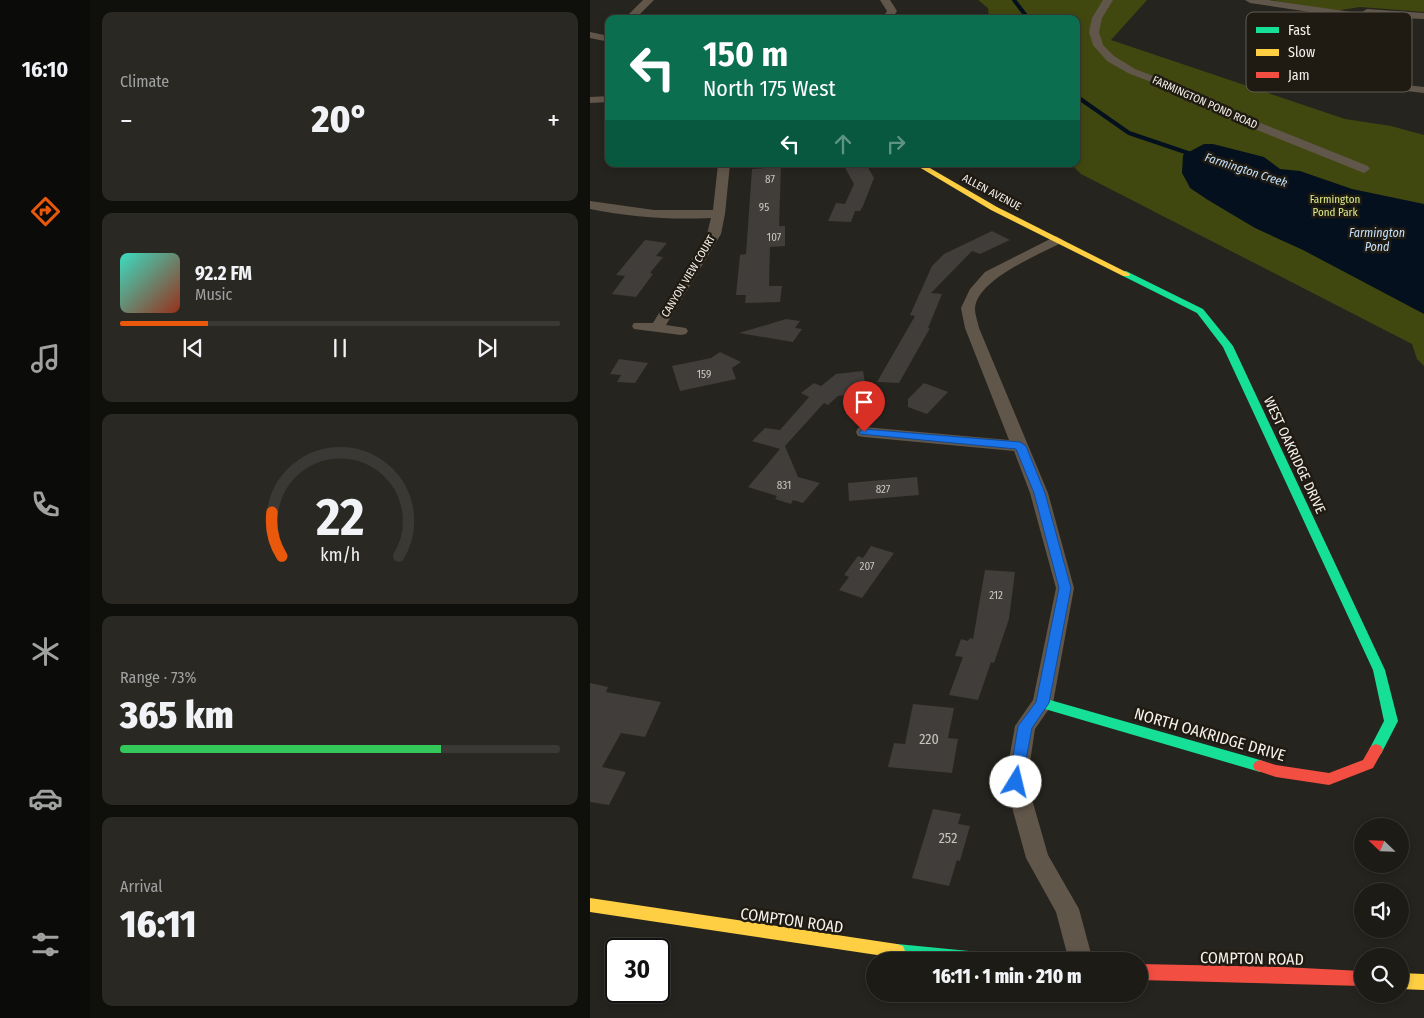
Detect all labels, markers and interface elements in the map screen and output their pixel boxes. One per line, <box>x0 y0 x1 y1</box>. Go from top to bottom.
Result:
legend <box>1246 12 1412 92</box>
text: Fast <box>1288 22 1311 39</box>
text: 150 m <box>703 33 788 75</box>
icon: left <box>620 35 685 100</box>
text: Slow <box>1288 44 1315 61</box>
text: 16:10 <box>22 56 68 83</box>
text: Jam <box>1288 67 1309 84</box>
text: Climate <box>120 72 169 91</box>
street label: FARMINGTON POND ROAD <box>1150 73 1259 131</box>
text: North 175 West <box>703 75 836 102</box>
text: 20° <box>312 96 368 142</box>
text: − <box>120 104 133 137</box>
text: + <box>547 104 560 137</box>
icon: left <box>776 130 804 158</box>
icon: ahead <box>829 130 857 158</box>
icon: right <box>882 130 910 158</box>
water label: Farmington Creek <box>1203 150 1289 190</box>
street label: ALLEN AVENUE <box>960 172 1023 213</box>
house number: 87 <box>765 173 775 186</box>
park label: Farmington Pond Park <box>1310 193 1360 219</box>
icon: directions <box>28 194 63 229</box>
house number: 95 <box>759 201 769 214</box>
water label: Farmington Pond <box>1349 226 1405 254</box>
house number: 107 <box>767 231 782 244</box>
street label: CANYON VIEW COURT <box>659 232 719 320</box>
text: 92.2 FM <box>195 262 252 285</box>
text: Music <box>195 285 232 304</box>
icon: previous <box>179 334 207 362</box>
icon: pause <box>326 334 354 362</box>
icon: next <box>473 334 501 362</box>
icon: music <box>28 341 63 376</box>
house number: 159 <box>697 368 711 381</box>
pin <box>843 381 885 432</box>
icon: arrive <box>850 388 878 416</box>
street label: WEST OAKRIDGE DRIVE <box>1260 394 1329 517</box>
house number: 831 <box>777 479 791 492</box>
house number: 827 <box>876 483 891 496</box>
text: 22 <box>315 486 364 549</box>
icon: phone <box>28 487 63 522</box>
text: km/h <box>320 544 360 566</box>
house number: 207 <box>860 560 875 573</box>
house number: 212 <box>989 589 1003 602</box>
icon: climate <box>28 634 63 669</box>
text: Range · 73% <box>120 668 196 687</box>
text: 365 km <box>120 692 234 738</box>
street label: NORTH OAKRIDGE DRIVE <box>1132 704 1288 765</box>
house number: 220 <box>919 731 939 748</box>
position arrow <box>989 755 1041 807</box>
icon: car <box>28 781 63 816</box>
north arrow <box>1354 818 1409 872</box>
map controls <box>1354 818 1409 1003</box>
house number: 252 <box>939 830 957 847</box>
text: Arrival <box>120 877 162 896</box>
button: sound <box>1354 883 1409 938</box>
text: 16:11 <box>120 901 196 947</box>
street label: COMPTON ROAD <box>739 904 845 937</box>
icon: filters <box>28 927 63 962</box>
speed limit sign: 30 <box>605 938 670 1003</box>
street label: COMPTON ROAD <box>1200 948 1304 969</box>
button: search <box>1354 948 1409 1003</box>
text: 16:11 · 1 min · 210 m <box>932 965 1082 988</box>

